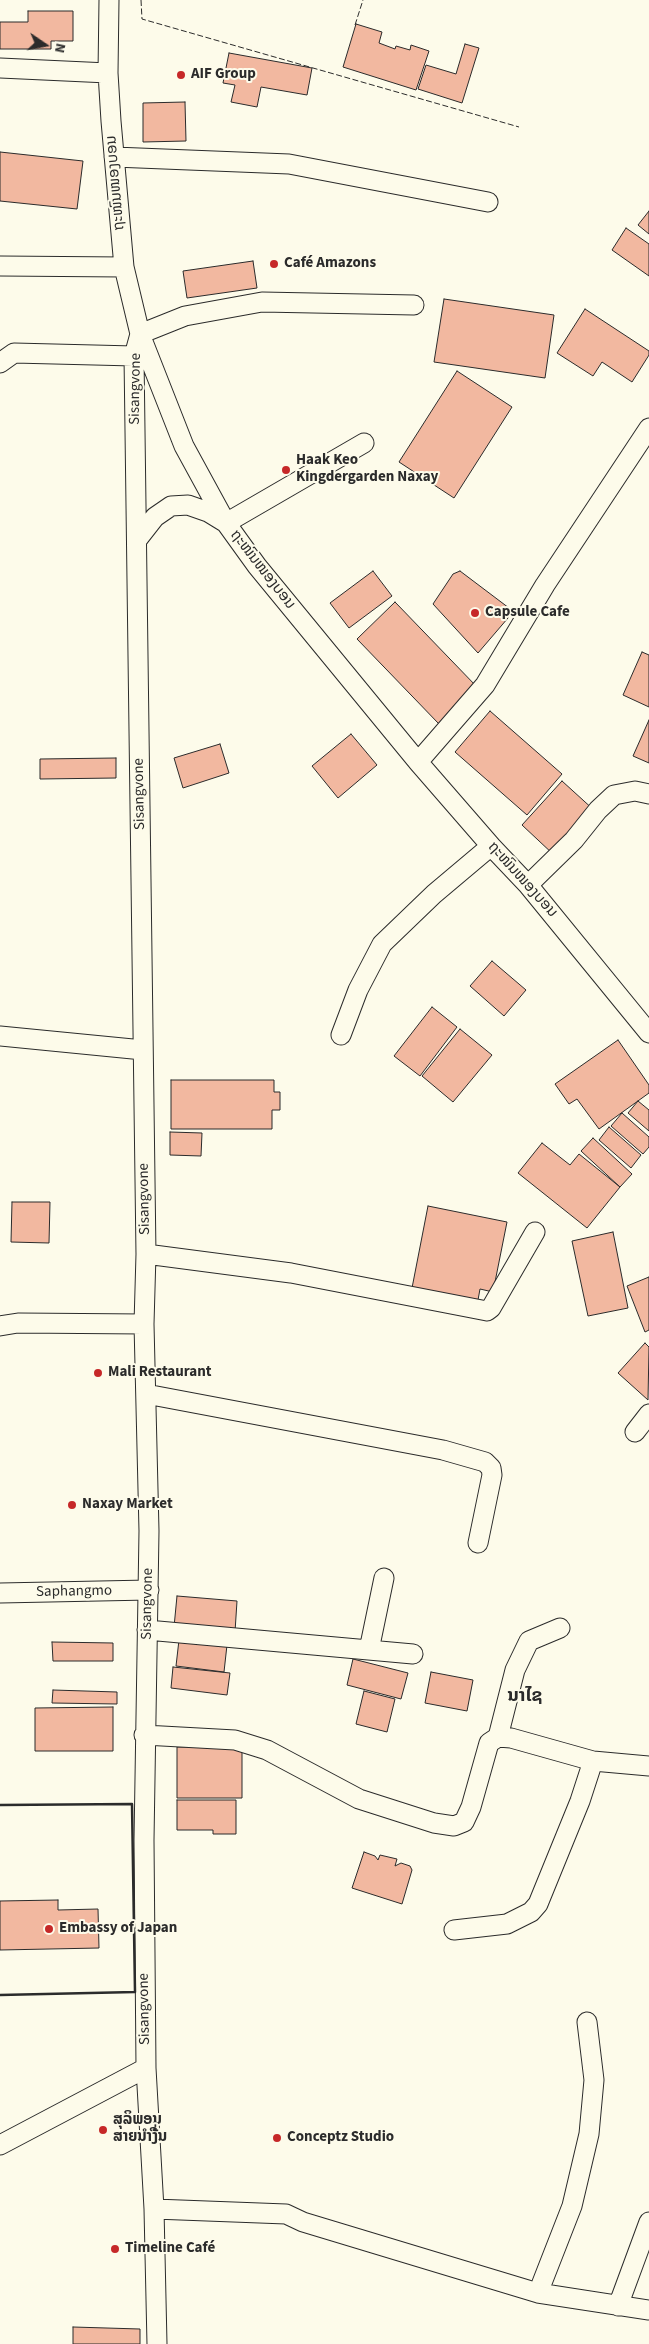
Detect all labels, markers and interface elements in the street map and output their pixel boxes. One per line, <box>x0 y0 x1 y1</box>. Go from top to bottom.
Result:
north arrow <box>20 20 70 70</box>
text: N <box>49 41 70 55</box>
place label: AIF Group <box>191 66 256 84</box>
marker: AIF Group <box>175 69 187 81</box>
street label: ຖະໜົນໜອງບອນ <box>103 135 129 231</box>
place label: Café Amazons <box>284 255 376 273</box>
marker: Café Amazons <box>268 258 280 270</box>
street label: Sisangvone <box>126 353 146 425</box>
place label: Haak Keo Kingdergarden Naxay <box>296 452 438 487</box>
marker: Haak Keo Kingdergarden Naxay <box>280 464 292 476</box>
street label: ຖະໜົນໜອງບອນ <box>225 527 299 613</box>
place label: Capsule Cafe <box>485 604 570 622</box>
marker: Capsule Cafe <box>469 607 481 619</box>
street label: Sisangvone <box>130 758 150 830</box>
street label: ຖະໜົນໜອງບອນ <box>483 838 561 922</box>
street label: Sisangvone <box>135 1163 155 1235</box>
place label: Mali Restaurant <box>108 1364 212 1382</box>
marker: Mali Restaurant <box>92 1367 104 1379</box>
place label: Naxay Market <box>82 1496 173 1514</box>
marker: Naxay Market <box>66 1499 78 1511</box>
street label: Sisangvone <box>138 1568 158 1640</box>
street label: Saphangmo <box>36 1582 112 1602</box>
district label: ນາໄຊ <box>508 1686 542 1708</box>
place label: Embassy of Japan <box>59 1920 177 1938</box>
marker: Embassy of Japan <box>43 1923 55 1935</box>
street label: Sisangvone <box>135 1973 155 2045</box>
place label: ສຸລິພອນ ສາຍນຳ້ງື່ນ <box>113 2112 167 2147</box>
marker: ສຸລິພອນ ສາຍນຳ້ງື່ນ <box>97 2124 109 2136</box>
place label: Conceptz Studio <box>287 2129 394 2147</box>
marker: Conceptz Studio <box>271 2132 283 2144</box>
place label: Timeline Café <box>125 2240 215 2258</box>
marker: Timeline Café <box>109 2243 121 2255</box>

